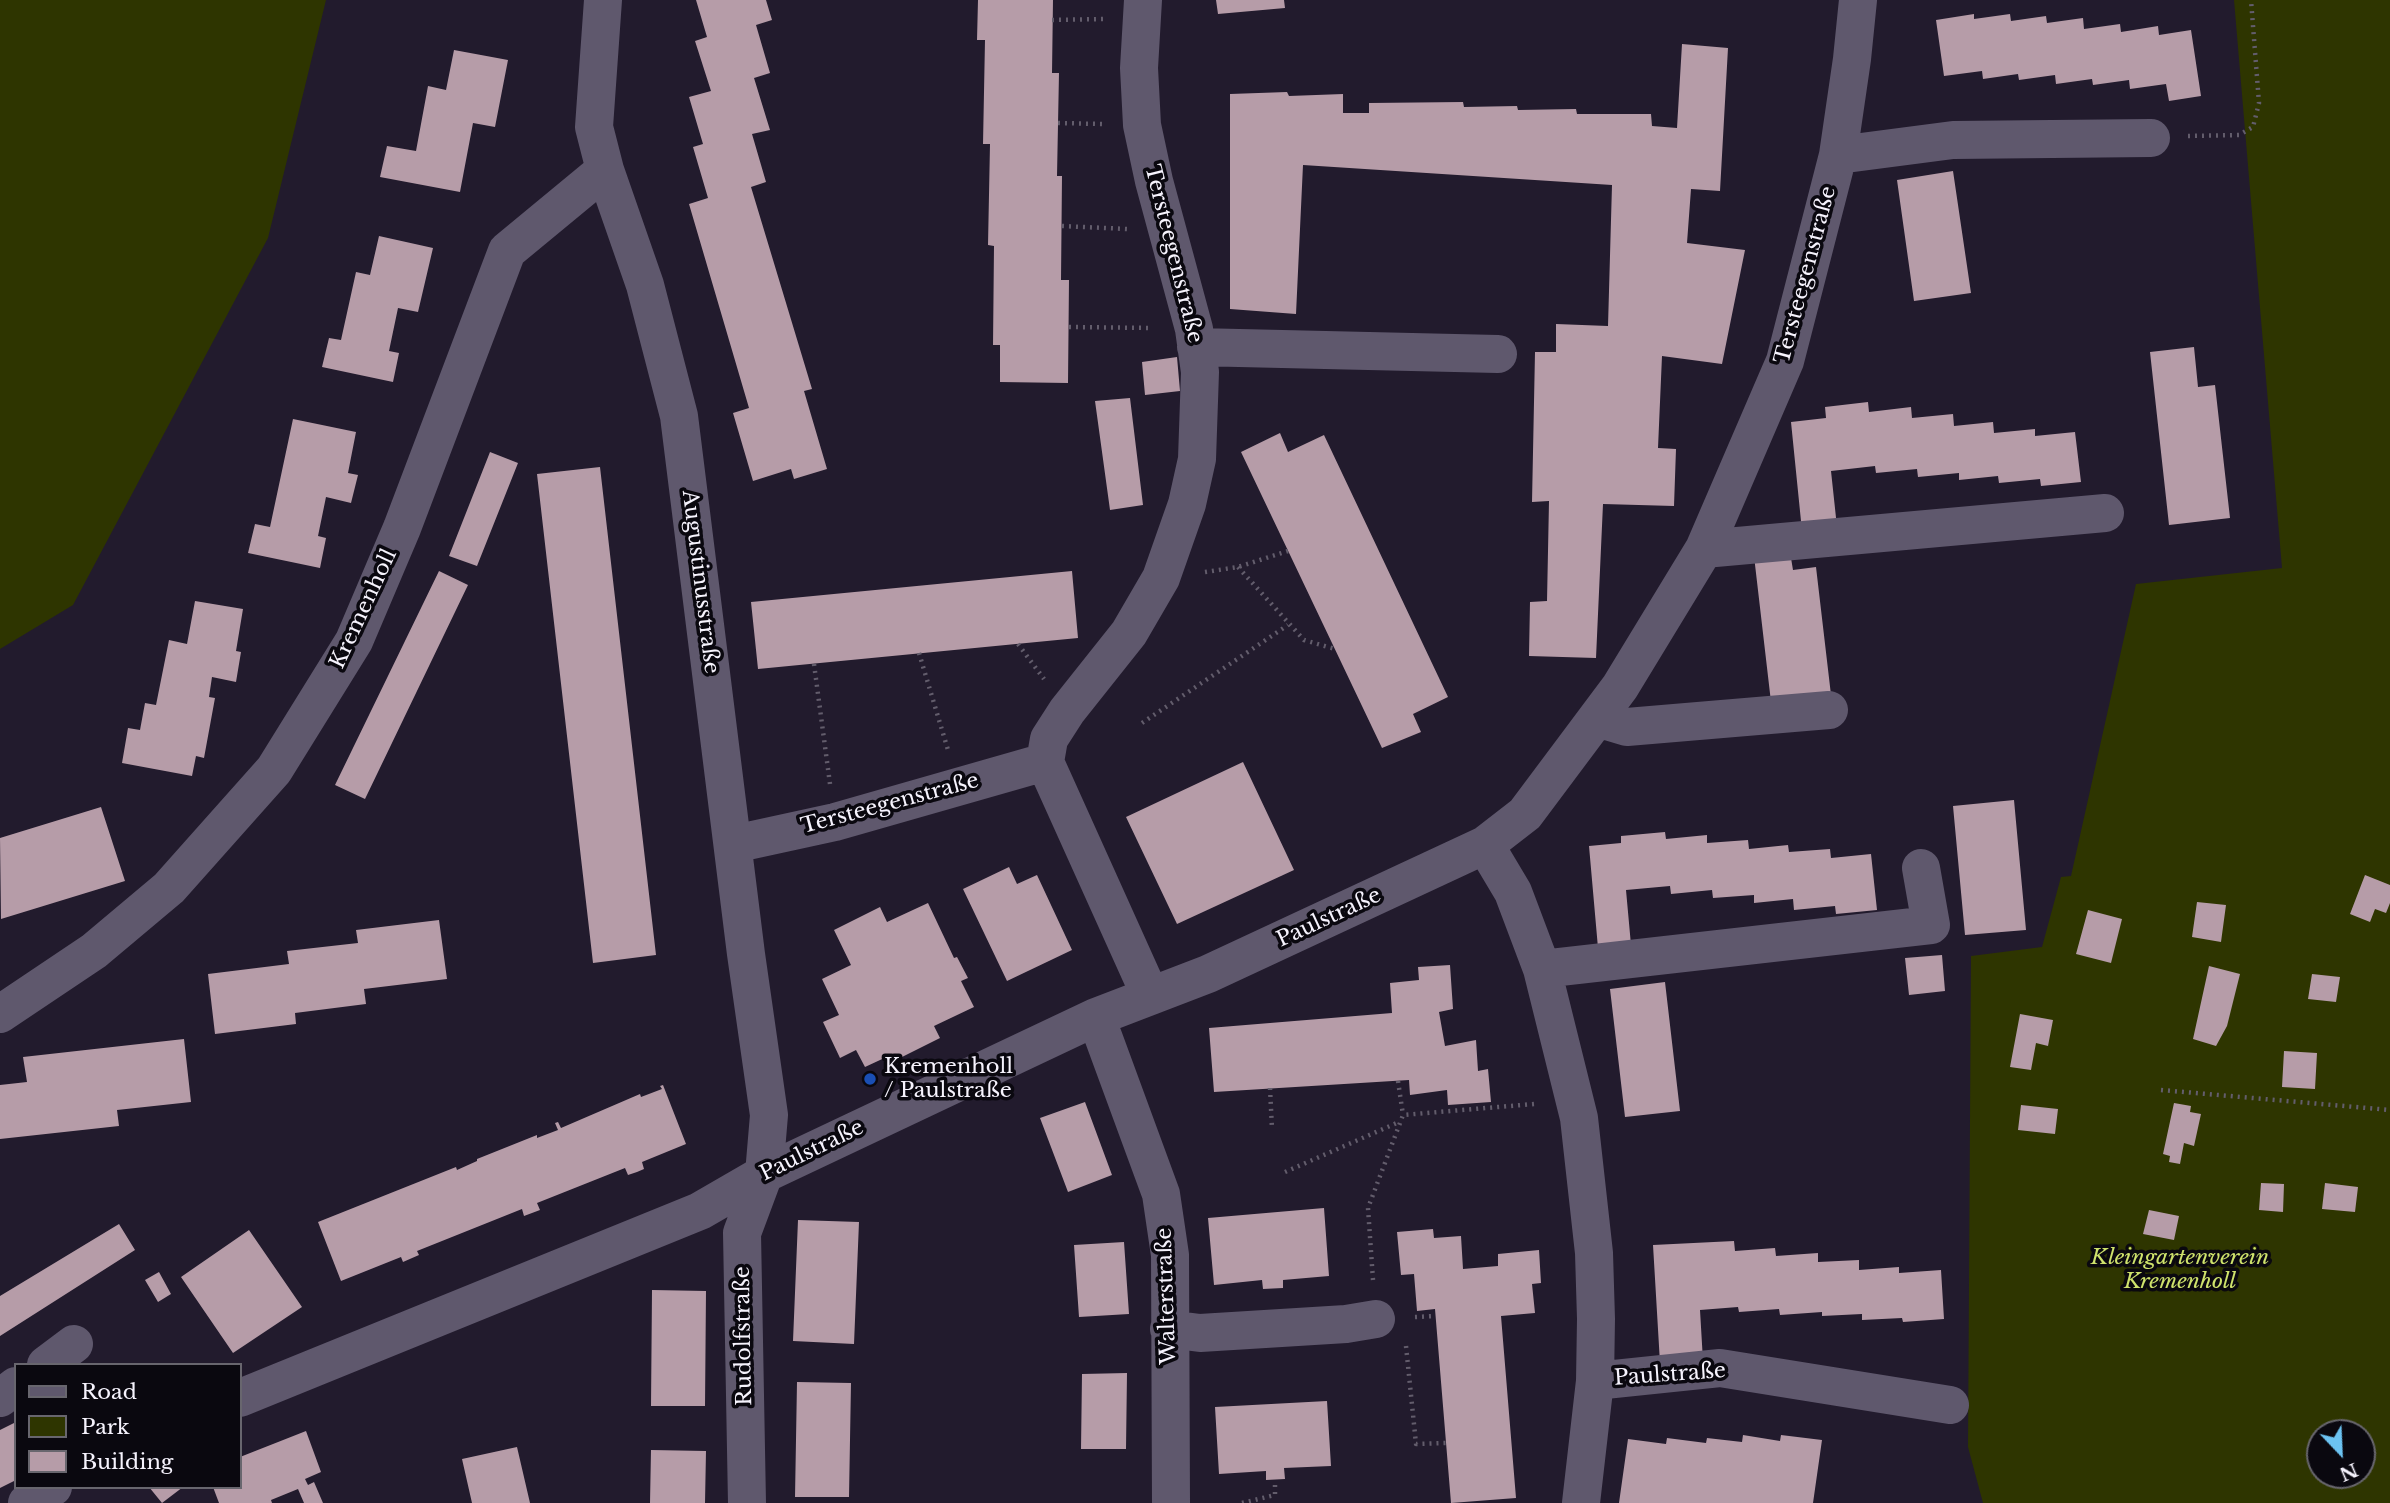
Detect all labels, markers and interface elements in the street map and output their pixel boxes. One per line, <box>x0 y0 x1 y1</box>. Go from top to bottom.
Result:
street label: Tersteegenstraße <box>1139 162 1207 346</box>
street label: Tersteegenstraße <box>1770 184 1842 366</box>
street label: Augustinusstraße <box>676 489 724 675</box>
street label: Kremenholl <box>325 545 403 673</box>
street label: Tersteegenstraße <box>799 768 981 840</box>
street label: Paulstraße <box>1273 883 1385 953</box>
place label: Kremenholl / Paulstraße <box>884 1054 1013 1104</box>
marker: Kremenholl / Paulstraße <box>862 1071 878 1087</box>
street label: Paulstraße <box>756 1115 868 1187</box>
street label: Walterstraße <box>1152 1227 1182 1365</box>
park label: Kleingartenverein Kremenholl <box>2091 1245 2269 1295</box>
street label: Rudolfstraße <box>730 1266 758 1406</box>
street label: Paulstraße <box>1613 1359 1727 1391</box>
legend <box>14 1363 242 1489</box>
text: Road <box>81 1379 137 1405</box>
text: Park <box>81 1414 130 1440</box>
north arrow <box>2306 1419 2376 1489</box>
text: Building <box>81 1449 173 1475</box>
text: N <box>2336 1458 2361 1486</box>

